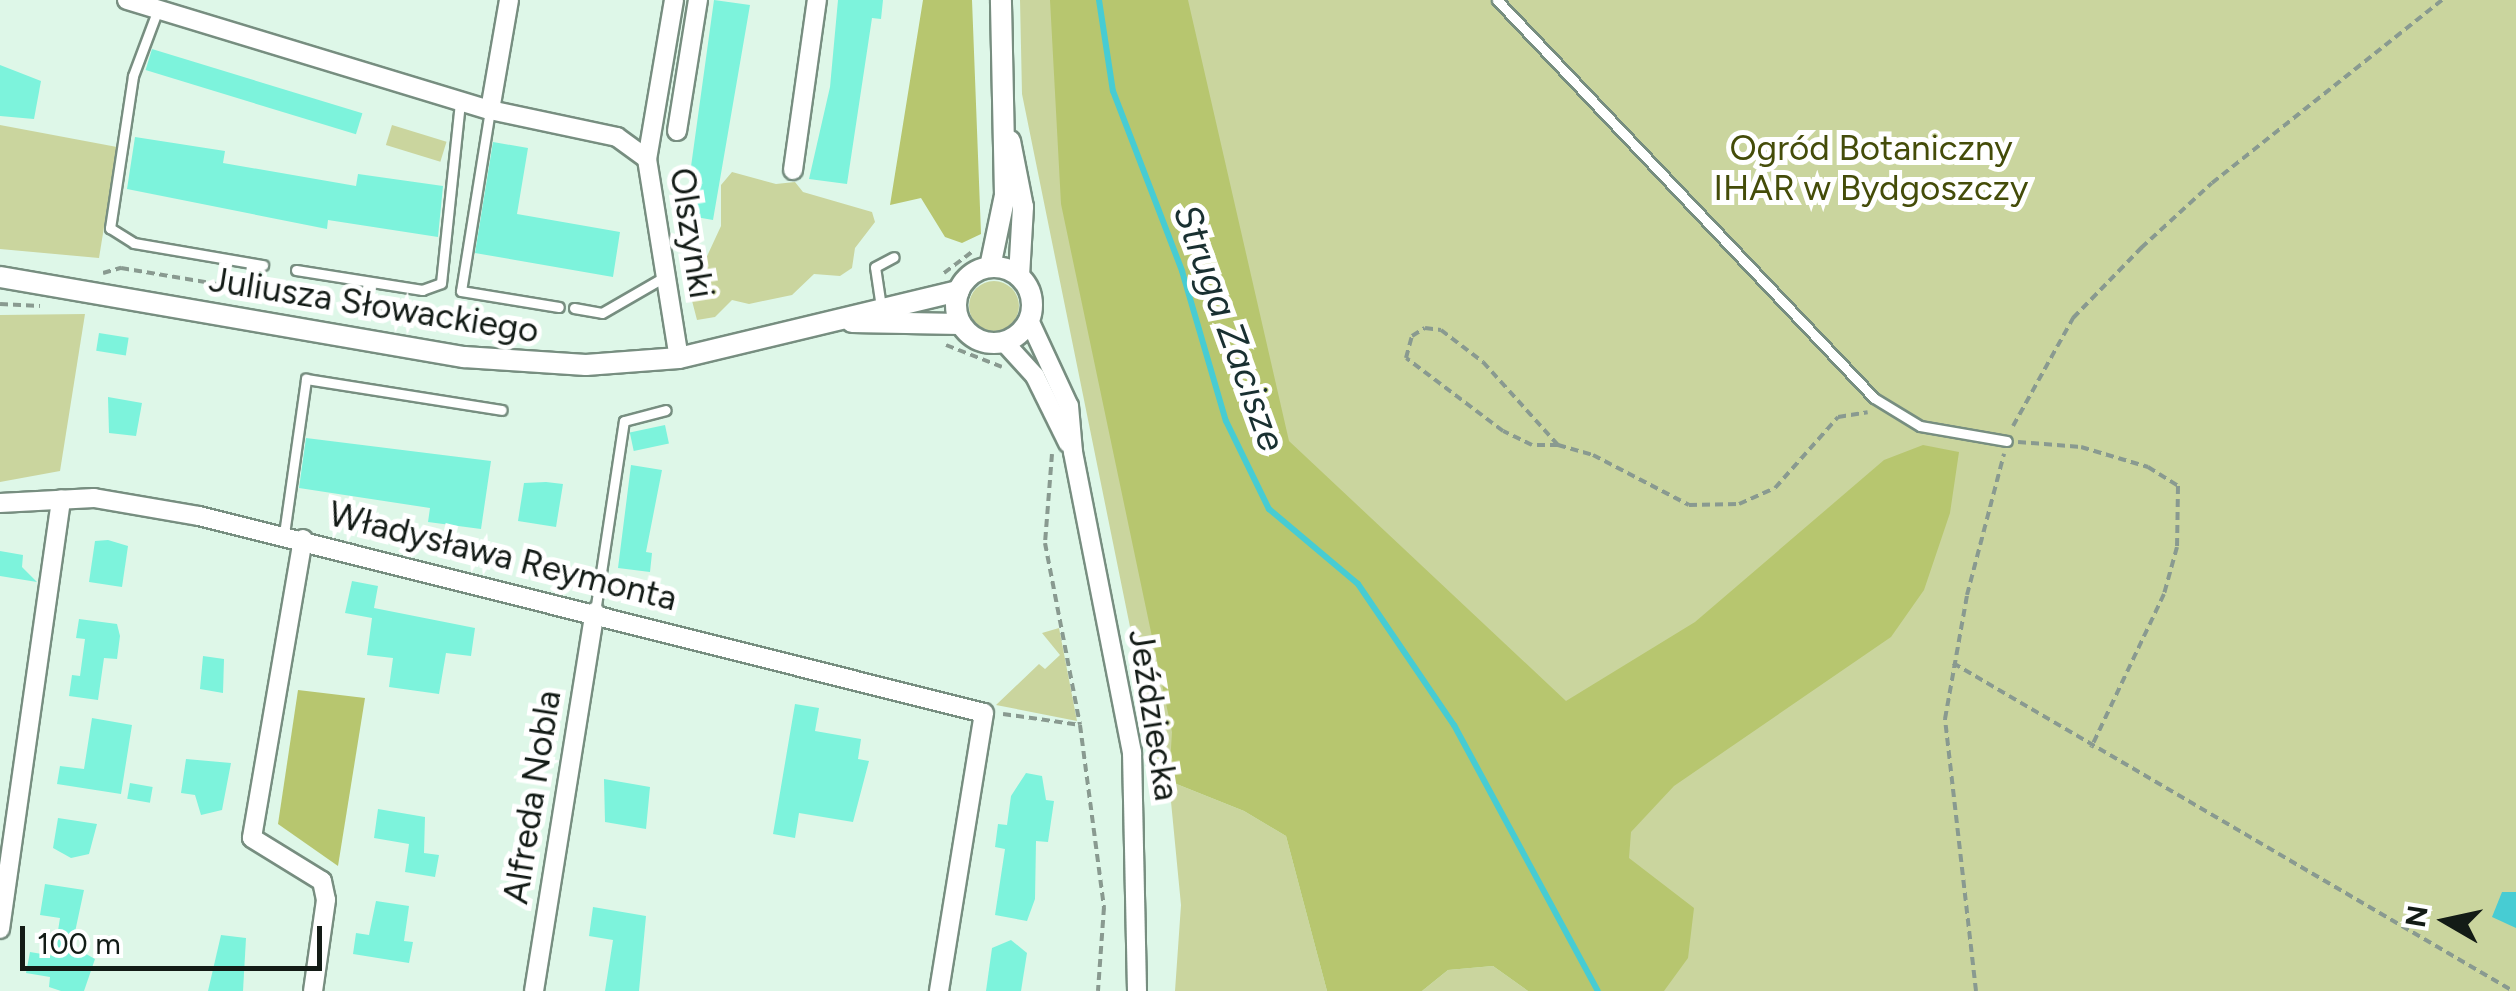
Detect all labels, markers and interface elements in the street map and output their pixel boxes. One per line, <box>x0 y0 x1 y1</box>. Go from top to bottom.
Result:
park label: Ogród Botaniczny IHAR w Bydgoszczy <box>1714 127 2028 209</box>
street label: Olszynki <box>661 165 723 301</box>
water label: Struga Zacisze <box>1163 198 1295 458</box>
street label: Juliusza Słowackiego <box>206 258 542 352</box>
street label: Władysława Reymonta <box>325 492 681 620</box>
street label: Jeździecka <box>1120 626 1188 804</box>
street label: Alfreda Nobla <box>494 687 570 907</box>
north arrow <box>2396 871 2496 971</box>
text: N <box>2398 903 2435 930</box>
scale bar <box>25 906 328 968</box>
text: 100 m <box>37 925 121 962</box>

